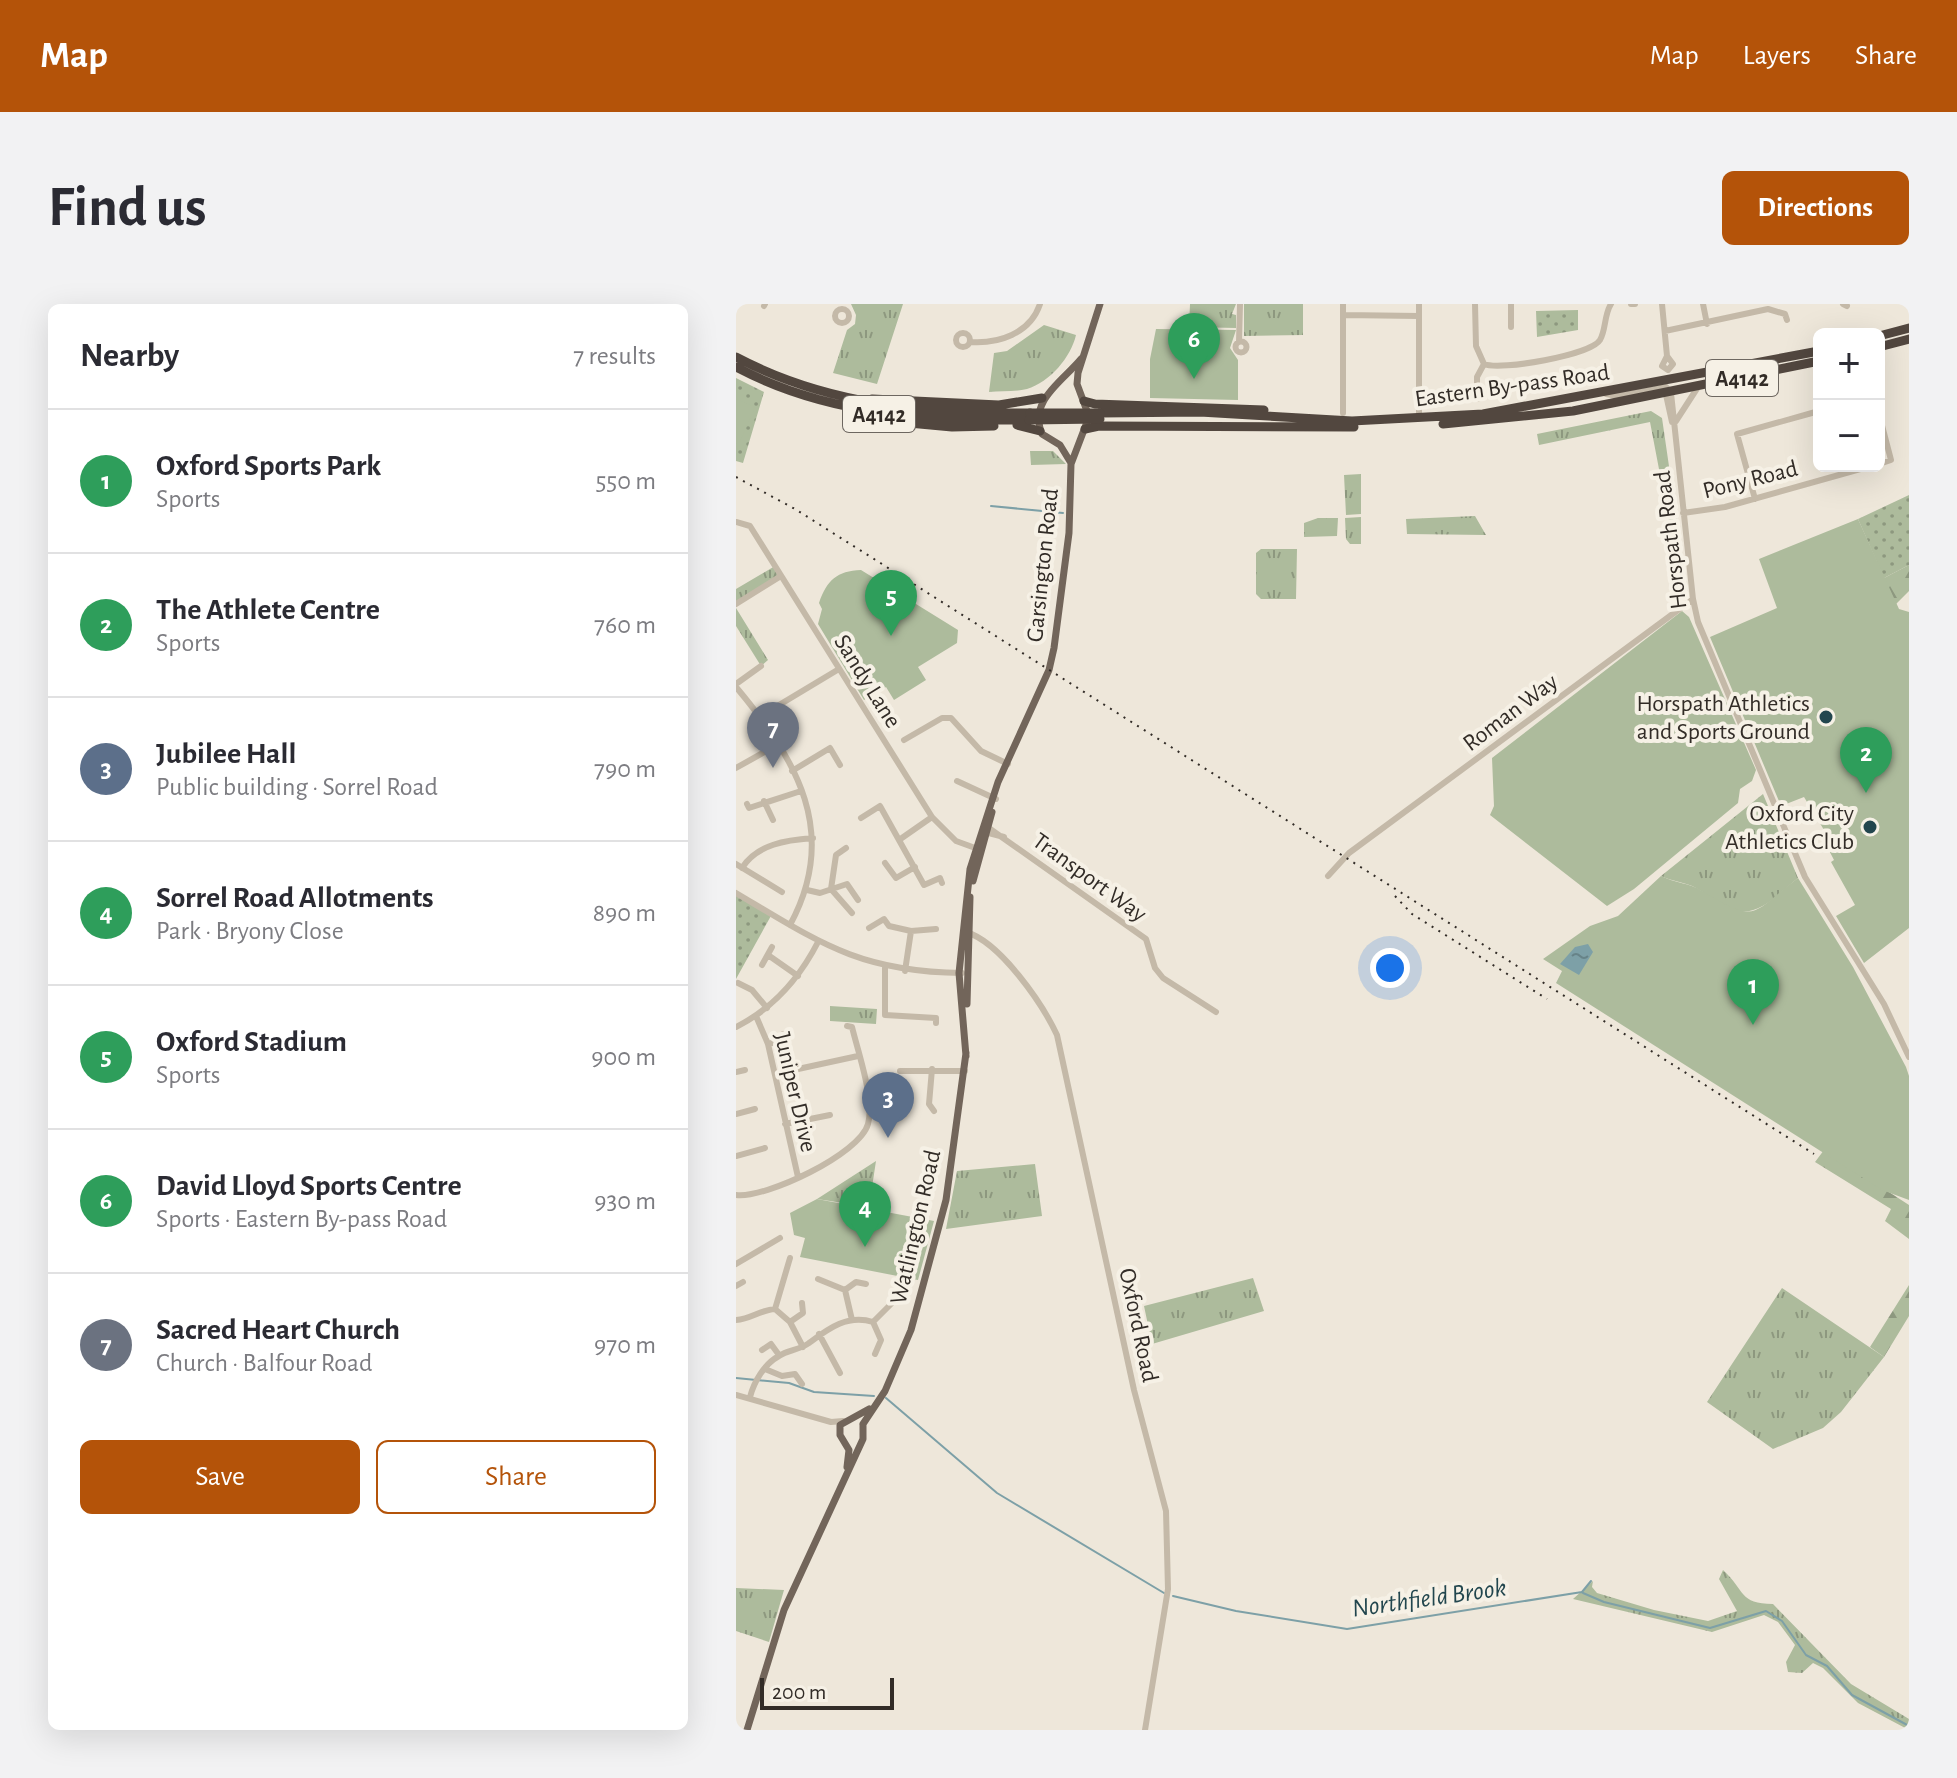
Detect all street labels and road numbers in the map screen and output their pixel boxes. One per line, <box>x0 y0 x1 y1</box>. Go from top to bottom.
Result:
street label: Eastern By-pass Road <box>1413 360 1611 412</box>
road number: A4142 <box>1706 360 1778 396</box>
road number: A4142 <box>843 396 915 432</box>
street label: Pony Road <box>1700 457 1800 503</box>
street label: Horspath Road <box>1651 469 1691 610</box>
street label: Garsington Road <box>1023 487 1063 643</box>
street label: Sandy Lane <box>829 631 905 732</box>
street label: Roman Way <box>1459 670 1562 756</box>
street label: Transport Way <box>1028 829 1151 927</box>
street label: Juniper Drive <box>770 1030 820 1155</box>
street label: Watlington Road <box>887 1148 945 1307</box>
street label: Oxford Road <box>1114 1266 1162 1384</box>

